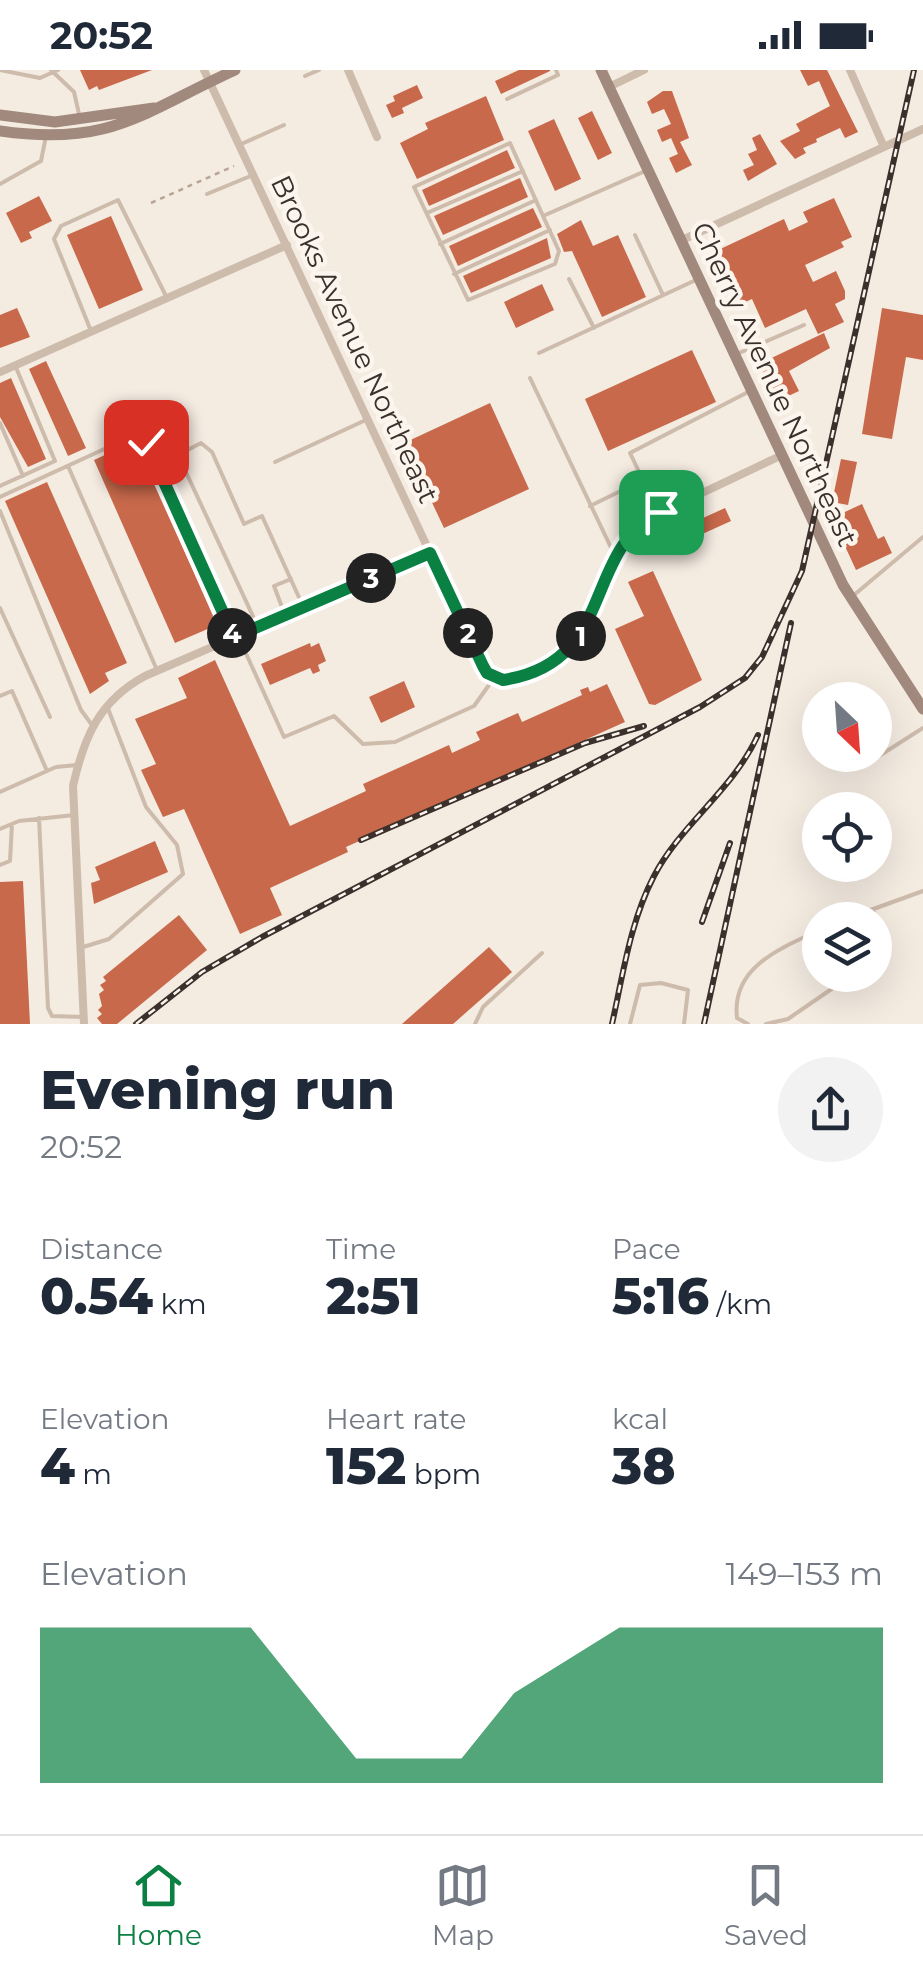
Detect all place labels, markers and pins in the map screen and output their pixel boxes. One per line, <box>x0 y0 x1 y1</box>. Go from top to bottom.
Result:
pin <box>104 400 189 485</box>
pin <box>619 470 704 555</box>
pin: 3 <box>346 553 396 603</box>
pin: 4 <box>207 608 257 658</box>
pin: 2 <box>443 608 493 658</box>
pin: 1 <box>556 611 606 661</box>

